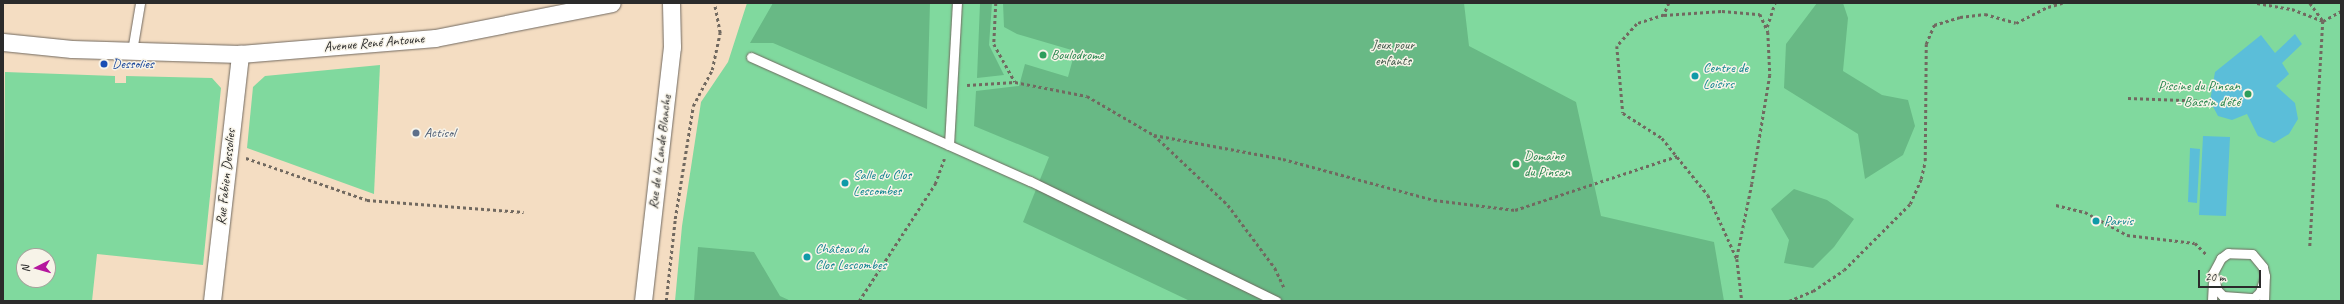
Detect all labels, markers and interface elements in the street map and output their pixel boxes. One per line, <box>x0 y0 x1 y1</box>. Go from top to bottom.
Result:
street label: Avenue René Antoune <box>323 30 425 56</box>
park label: Jeux pour enfants <box>1372 37 1414 70</box>
place label: Boulodrome <box>1051 47 1104 63</box>
marker: Boulodrome <box>1038 50 1048 60</box>
place label: Dessolies <box>112 56 154 72</box>
marker: Dessolies <box>99 59 109 69</box>
place label: Centre de Loisirs <box>1703 60 1748 92</box>
marker: Centre de Loisirs <box>1690 71 1700 81</box>
place label: Piscine du Pinsan - Bassin d'été <box>2158 78 2240 110</box>
marker: Piscine du Pinsan - Bassin d'été <box>2243 89 2253 99</box>
street label: Rue de la Lande Blanche <box>645 93 675 211</box>
place label: Actisol <box>424 125 455 141</box>
street label: Rue Fabien Dessolies <box>213 128 239 226</box>
marker: Actisol <box>411 128 421 138</box>
place label: Domaine du Pinsan <box>1524 148 1570 180</box>
marker: Domaine du Pinsan <box>1511 159 1521 169</box>
place label: Salle du Clos Lescombes <box>853 167 911 200</box>
marker: Salle du Clos Lescombes <box>840 178 850 188</box>
place label: Parvis <box>2104 213 2133 229</box>
marker: Parvis <box>2091 216 2101 226</box>
place label: Château du Clos Lescombes <box>815 241 886 274</box>
north arrow <box>16 248 56 288</box>
marker: Château du Clos Lescombes <box>802 252 812 262</box>
scale bar <box>2200 262 2263 288</box>
text: N <box>18 265 32 273</box>
text: 20 m <box>2205 269 2225 285</box>

